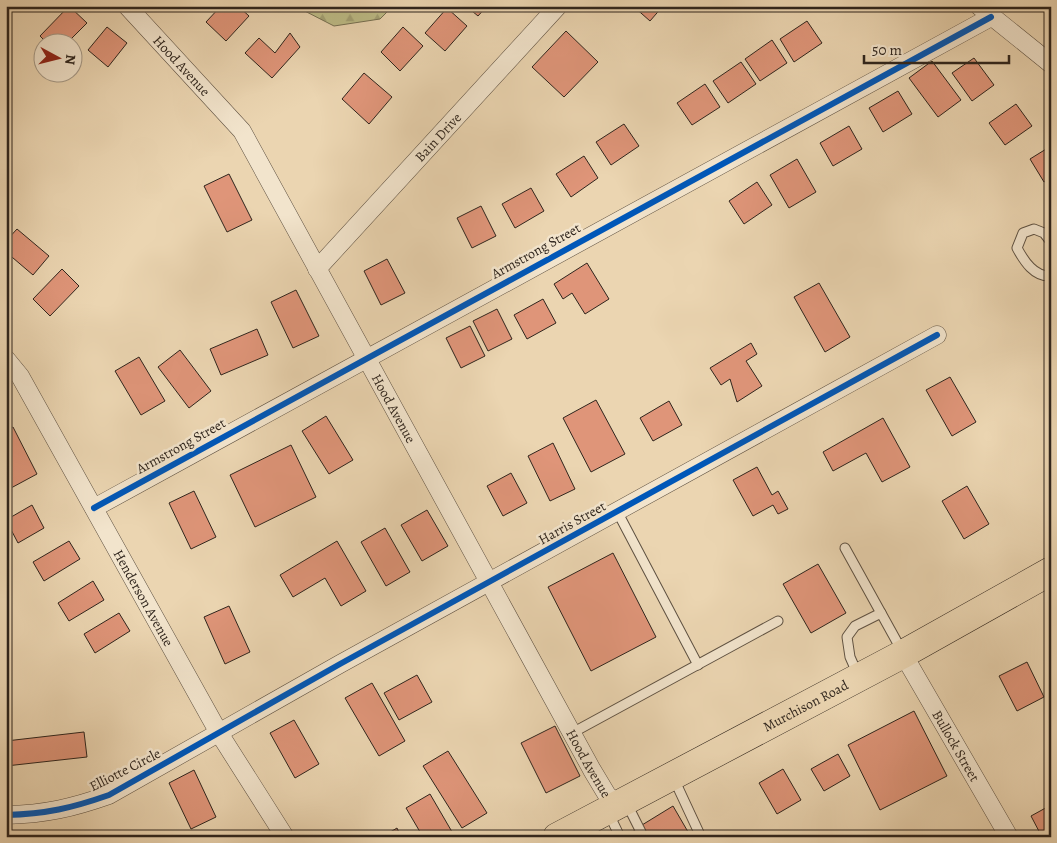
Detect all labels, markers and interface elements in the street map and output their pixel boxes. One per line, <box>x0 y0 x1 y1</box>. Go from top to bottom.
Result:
street label: Hood Avenue <box>149 31 215 100</box>
north arrow <box>32 32 82 82</box>
scale bar <box>864 32 1010 64</box>
text: 50 m <box>872 40 902 60</box>
text: N <box>60 53 80 66</box>
street label: Bain Drive <box>410 108 465 166</box>
street label: Armstrong Street <box>487 218 584 284</box>
street label: Hood Avenue <box>367 370 421 446</box>
street label: Armstrong Street <box>132 413 229 479</box>
street label: Harris Street <box>535 497 609 549</box>
street label: Henderson Avenue <box>109 546 178 650</box>
street label: Murchison Road <box>759 675 852 736</box>
street label: Bullock Street <box>928 706 985 785</box>
street label: Hood Avenue <box>562 725 616 801</box>
street label: Elliotte Circle <box>86 744 164 796</box>

